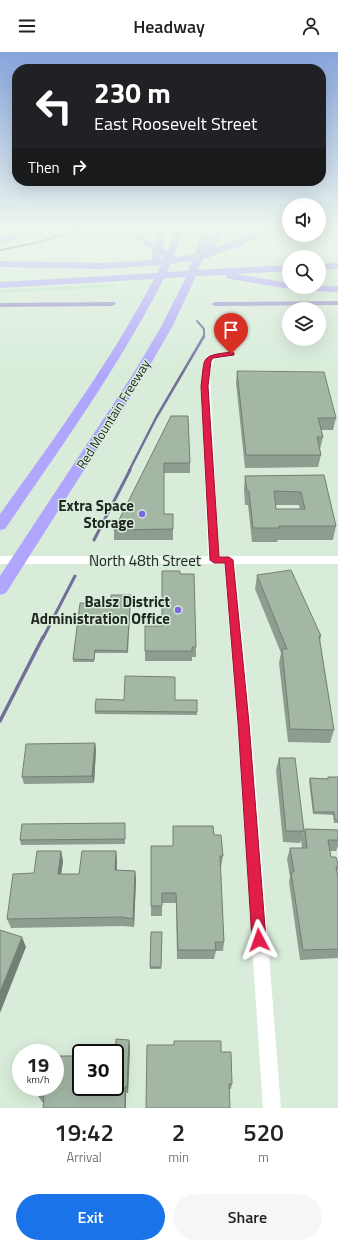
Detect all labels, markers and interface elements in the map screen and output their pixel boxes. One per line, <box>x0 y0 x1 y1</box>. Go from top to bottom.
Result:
text: Headway <box>133 13 205 40</box>
icon: menu <box>16 15 38 37</box>
icon: person <box>300 15 322 37</box>
text: 230 m <box>94 71 171 114</box>
icon: left <box>28 80 80 132</box>
text: East Roosevelt Street <box>94 110 257 137</box>
text: Then <box>28 156 60 179</box>
icon: right <box>68 156 90 178</box>
map controls <box>282 198 326 346</box>
button: sound <box>282 198 326 242</box>
button: search <box>282 250 326 294</box>
button: layers <box>282 302 326 346</box>
pin <box>214 313 248 354</box>
icon: arrive <box>220 319 242 341</box>
street label: Red Mountain Freeway <box>71 355 155 473</box>
place label: Extra Space Storage <box>58 494 134 534</box>
marker: Extra Space Storage <box>137 509 147 519</box>
street label: North 48th Street <box>89 549 202 572</box>
place label: Balsz District Administration Office <box>31 590 171 630</box>
marker: Balsz District Administration Office <box>173 605 183 615</box>
position arrow <box>238 919 280 961</box>
speed limit sign: 30 <box>72 1044 124 1096</box>
text: 19 <box>27 1049 49 1080</box>
text: km/h <box>27 1072 49 1087</box>
text: 19:42 <box>54 1114 114 1150</box>
text: 2 <box>172 1114 185 1150</box>
text: 520 <box>243 1114 284 1150</box>
text: Arrival <box>66 1147 102 1167</box>
text: min <box>168 1147 189 1167</box>
text: m <box>258 1147 269 1167</box>
button: Exit <box>16 1194 165 1240</box>
button: Share <box>173 1194 322 1240</box>

